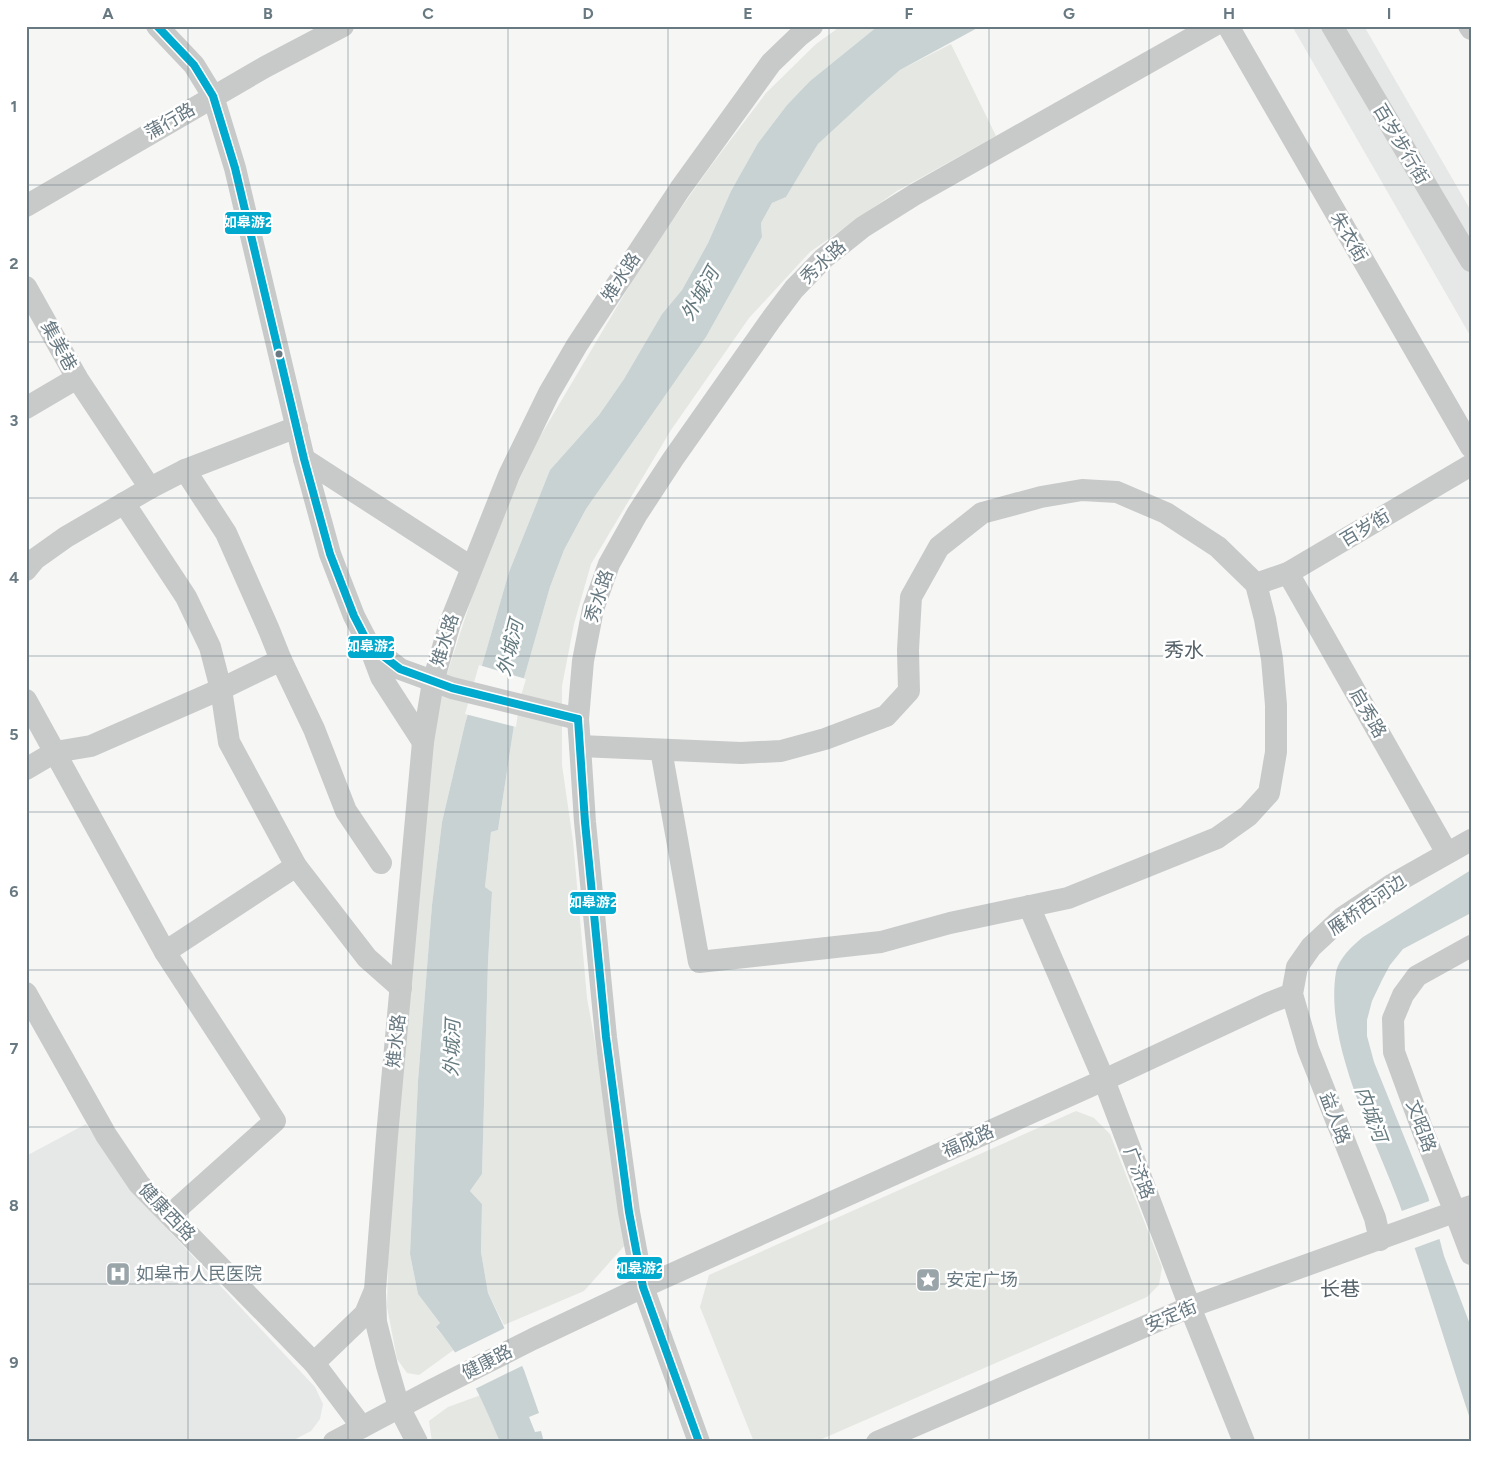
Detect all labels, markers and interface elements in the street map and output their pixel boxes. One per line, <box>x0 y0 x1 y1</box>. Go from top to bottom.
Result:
text: A <box>102 4 114 23</box>
text: B <box>263 4 273 23</box>
text: C <box>422 4 434 23</box>
text: D <box>582 4 594 23</box>
text: E <box>743 4 753 23</box>
text: F <box>905 4 914 23</box>
text: G <box>1063 4 1075 23</box>
text: H <box>1223 4 1235 23</box>
text: I <box>1387 4 1391 23</box>
text: 1 <box>11 97 17 116</box>
street label: 蒲行路 <box>141 98 199 144</box>
street label: 百岁步行街 <box>1368 100 1434 188</box>
street label: 朱衣街 <box>1326 208 1372 266</box>
line badge: 如皋游2 <box>224 211 272 235</box>
text: 如皋游2 <box>223 214 273 231</box>
street label: 秀水路 <box>796 236 850 288</box>
street label: 雉水路 <box>597 248 645 306</box>
text: 2 <box>9 254 19 273</box>
water label: 外城河 <box>676 260 726 325</box>
street label: 集美巷 <box>36 317 82 375</box>
unlabelled marker <box>274 349 284 359</box>
text: 3 <box>10 411 19 430</box>
street label: 百岁街 <box>1336 505 1394 551</box>
street label: 秀水路 <box>580 567 618 625</box>
text: 4 <box>9 568 19 587</box>
street label: 雉水路 <box>427 611 463 669</box>
water label: 外城河 <box>492 614 529 678</box>
line badge: 如皋游2 <box>347 635 395 659</box>
text: 如皋游2 <box>346 638 396 655</box>
district label: 秀水 <box>1164 638 1204 662</box>
street label: 启秀路 <box>1345 684 1391 742</box>
text: 5 <box>9 725 19 744</box>
street label: 雁桥西河边 <box>1324 870 1410 940</box>
text: 6 <box>9 882 19 901</box>
line badge: 如皋游2 <box>569 891 617 915</box>
text: 如皋游2 <box>568 894 618 911</box>
street label: 雉水路 <box>382 1013 410 1069</box>
water label: 外城河 <box>440 1015 465 1077</box>
text: 7 <box>10 1039 19 1058</box>
water label: 内城河 <box>1350 1083 1393 1148</box>
street label: 益人路 <box>1315 1089 1355 1147</box>
street label: 文昭路 <box>1401 1097 1441 1155</box>
street label: 福成路 <box>939 1120 997 1162</box>
street label: 广济路 <box>1119 1144 1159 1202</box>
street label: 健康西路 <box>134 1178 200 1246</box>
text: 8 <box>9 1196 19 1215</box>
line badge: 如皋游2 <box>616 1256 663 1280</box>
text: 如皋游2 <box>614 1260 664 1277</box>
hospital icon: 如皋市人民医院 <box>105 1261 131 1287</box>
place label: 如皋市人民医院 <box>136 1263 262 1285</box>
place icon: 安定广场 <box>915 1267 941 1293</box>
place label: 安定广场 <box>946 1269 1018 1291</box>
district label: 长巷 <box>1320 1277 1360 1301</box>
street label: 安定街 <box>1142 1295 1200 1337</box>
street label: 健康路 <box>458 1340 516 1384</box>
text: 9 <box>9 1353 19 1372</box>

